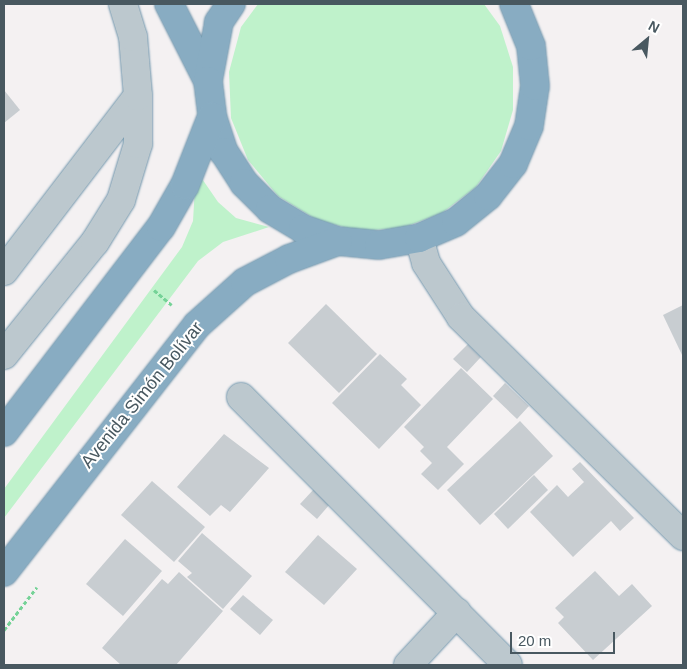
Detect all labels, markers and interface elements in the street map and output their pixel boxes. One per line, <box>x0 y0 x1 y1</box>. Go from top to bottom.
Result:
north arrow <box>622 15 672 65</box>
text: N <box>646 17 662 36</box>
street label: Avenida Simón Bolívar <box>76 318 208 472</box>
scale bar <box>512 622 617 654</box>
text: 20 m <box>518 632 551 649</box>

